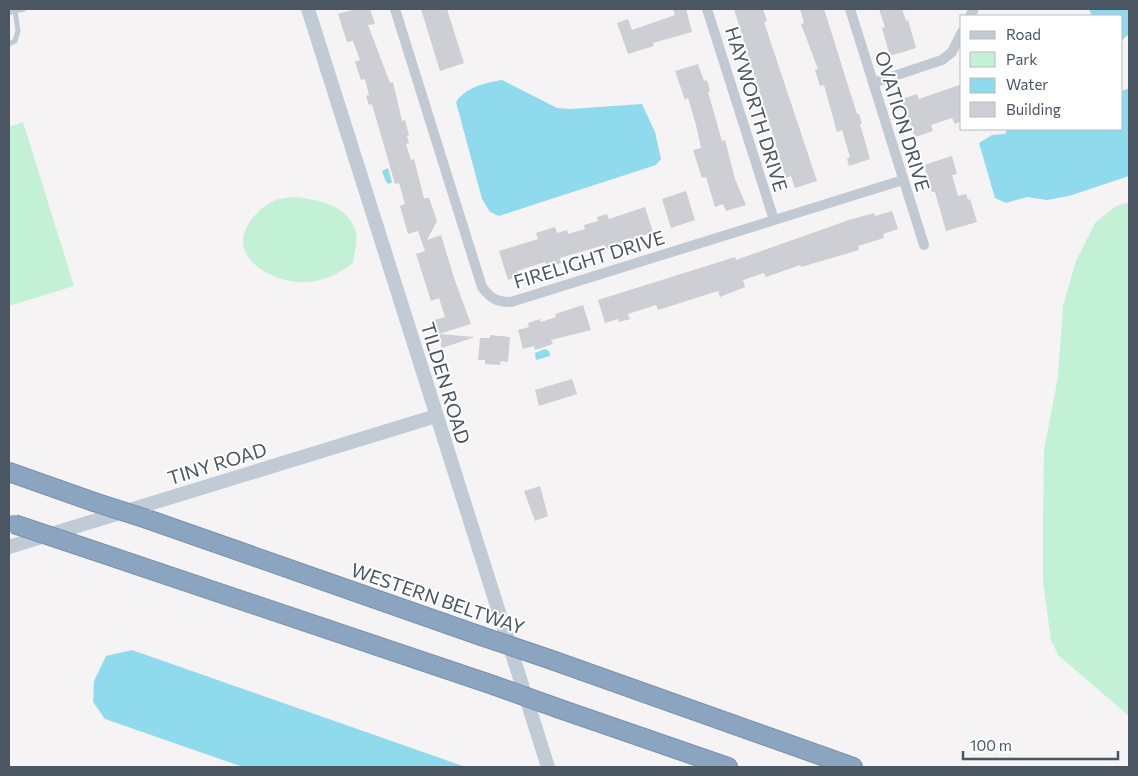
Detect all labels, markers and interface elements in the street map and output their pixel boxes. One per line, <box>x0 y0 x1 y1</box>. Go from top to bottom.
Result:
legend <box>960 15 1123 130</box>
street label: HAYWORTH DRIVE <box>721 24 793 194</box>
text: Road <box>1006 25 1041 43</box>
street label: OVATION DRIVE <box>871 48 935 194</box>
text: Park <box>1006 50 1037 68</box>
text: Water <box>1006 75 1048 93</box>
text: Building <box>1006 100 1061 118</box>
street label: FIRELIGHT DRIVE <box>511 225 667 293</box>
street label: TILDEN ROAD <box>417 319 475 447</box>
street label: TINY ROAD <box>165 437 269 489</box>
street label: WESTERN BELTWAY <box>348 557 528 639</box>
scale bar <box>963 728 1118 760</box>
text: 100 m <box>970 736 1012 754</box>

